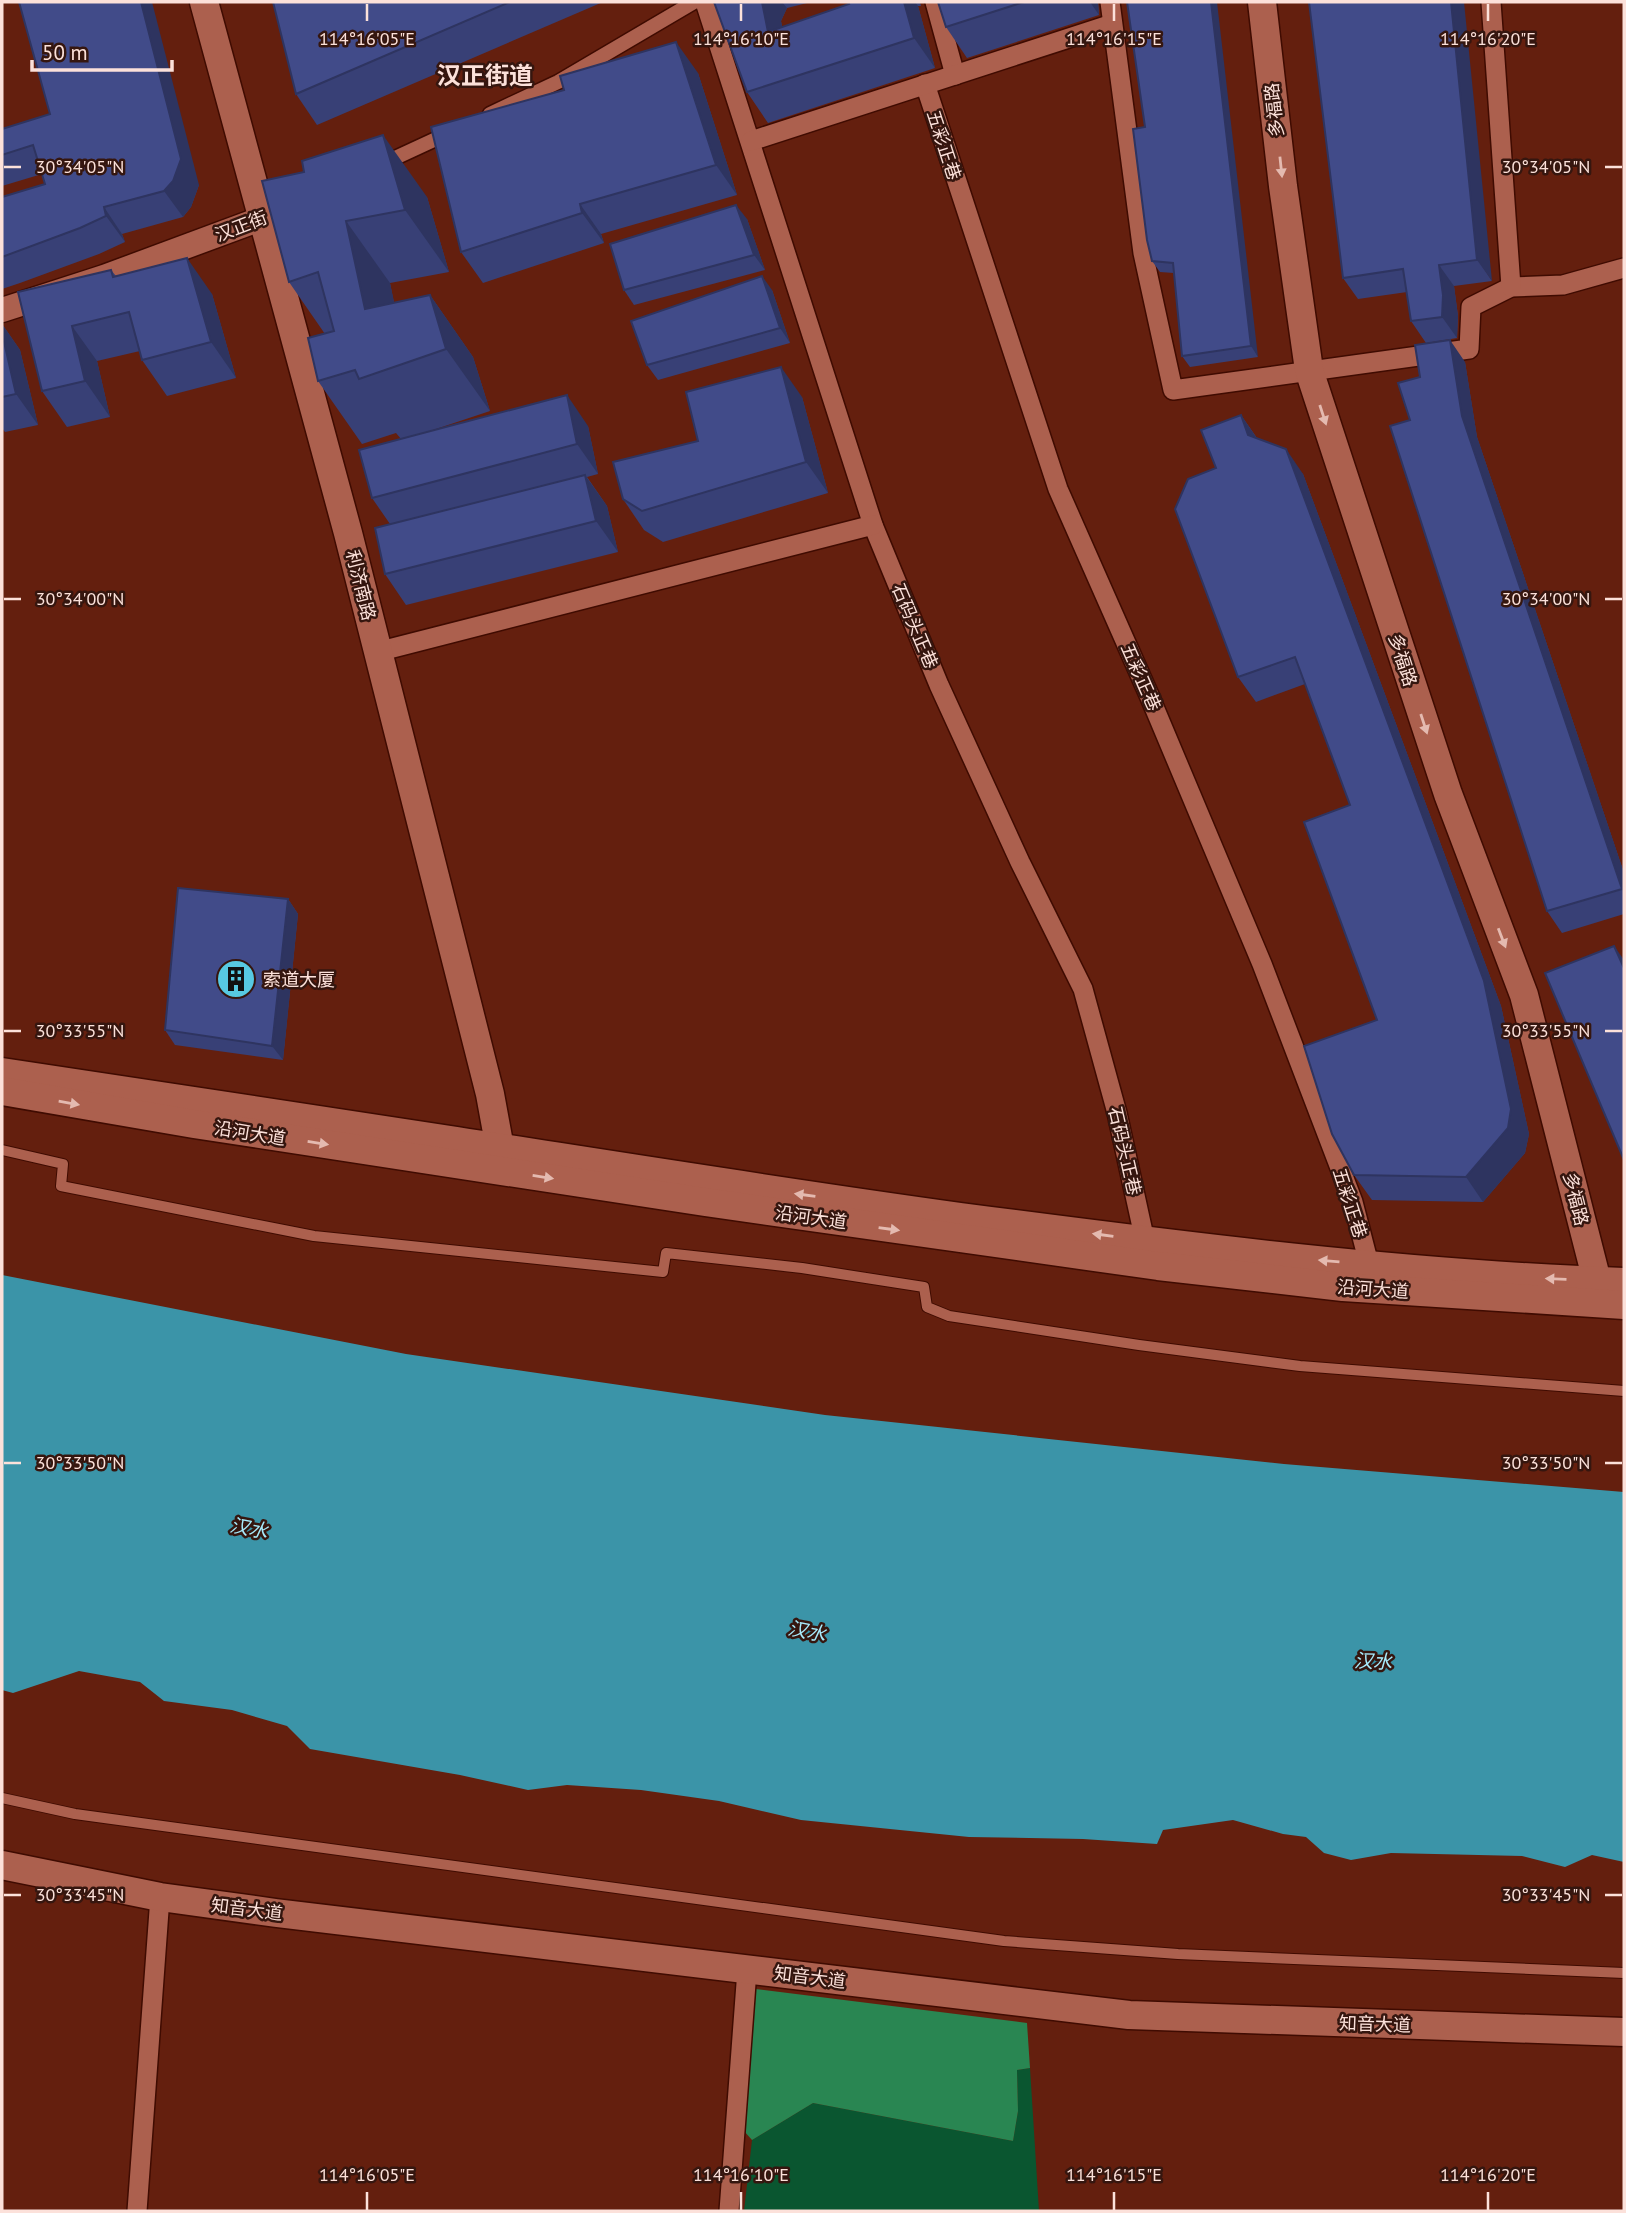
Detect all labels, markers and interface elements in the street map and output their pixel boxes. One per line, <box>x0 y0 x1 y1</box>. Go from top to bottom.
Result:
text: 114°16'05"E <box>319 27 415 50</box>
text: 114°16'10"E <box>693 27 789 50</box>
text: 114°16'15"E <box>1066 27 1162 50</box>
text: 114°16'20"E <box>1440 27 1536 50</box>
scale bar <box>32 28 172 72</box>
text: 50 m <box>42 39 88 66</box>
district label: 汉正街道 <box>437 60 533 91</box>
street label: 多福路 <box>1260 82 1288 138</box>
street label: 五彩正巷 <box>922 107 966 183</box>
text: 30°34'05"N <box>36 155 124 178</box>
text: 30°34'05"N <box>1502 155 1590 178</box>
one-way arrow <box>1276 156 1287 178</box>
street label: 汉正街 <box>212 206 270 246</box>
one-way arrow <box>1319 404 1329 425</box>
street label: 利济南路 <box>341 547 381 623</box>
street label: 石码头正巷 <box>887 580 943 672</box>
text: 30°34'00"N <box>36 587 124 610</box>
text: 30°34'00"N <box>1502 587 1590 610</box>
street label: 多福路 <box>1384 631 1422 689</box>
street label: 五彩正巷 <box>1116 639 1166 715</box>
one-way arrow <box>1420 714 1430 735</box>
one-way arrow <box>1497 927 1508 948</box>
building icon: 索道大厦 <box>215 958 257 1000</box>
place label: 索道大厦 <box>263 968 335 991</box>
text: 30°33'55"N <box>36 1019 124 1042</box>
text: 30°33'55"N <box>1502 1019 1590 1042</box>
one-way arrow <box>58 1098 80 1109</box>
street label: 石码头正巷 <box>1104 1105 1146 1197</box>
street label: 沿河大道 <box>213 1116 287 1150</box>
one-way arrow <box>307 1138 329 1149</box>
street label: 五彩正巷 <box>1328 1165 1372 1241</box>
street label: 多福路 <box>1558 1170 1594 1228</box>
one-way arrow <box>532 1172 554 1183</box>
one-way arrow <box>794 1189 816 1200</box>
street label: 沿河大道 <box>774 1201 848 1233</box>
one-way arrow <box>878 1224 900 1235</box>
one-way arrow <box>1092 1230 1114 1241</box>
one-way arrow <box>1318 1255 1340 1266</box>
one-way arrow <box>1545 1274 1567 1285</box>
street label: 沿河大道 <box>1336 1275 1410 1303</box>
text: 30°33'50"N <box>36 1451 124 1474</box>
text: 30°33'50"N <box>1502 1451 1590 1474</box>
water label: 汉水 <box>228 1513 271 1544</box>
water label: 汉水 <box>786 1616 829 1647</box>
water label: 汉水 <box>1354 1648 1393 1674</box>
text: 30°33'45"N <box>36 1883 124 1906</box>
text: 30°33'45"N <box>1502 1883 1590 1906</box>
street label: 知音大道 <box>210 1893 284 1925</box>
street label: 知音大道 <box>773 1961 847 1993</box>
street label: 知音大道 <box>1339 2011 1411 2037</box>
text: 114°16'05"E <box>319 2163 415 2186</box>
text: 114°16'10"E <box>693 2163 789 2186</box>
text: 114°16'15"E <box>1066 2163 1162 2186</box>
text: 114°16'20"E <box>1440 2163 1536 2186</box>

